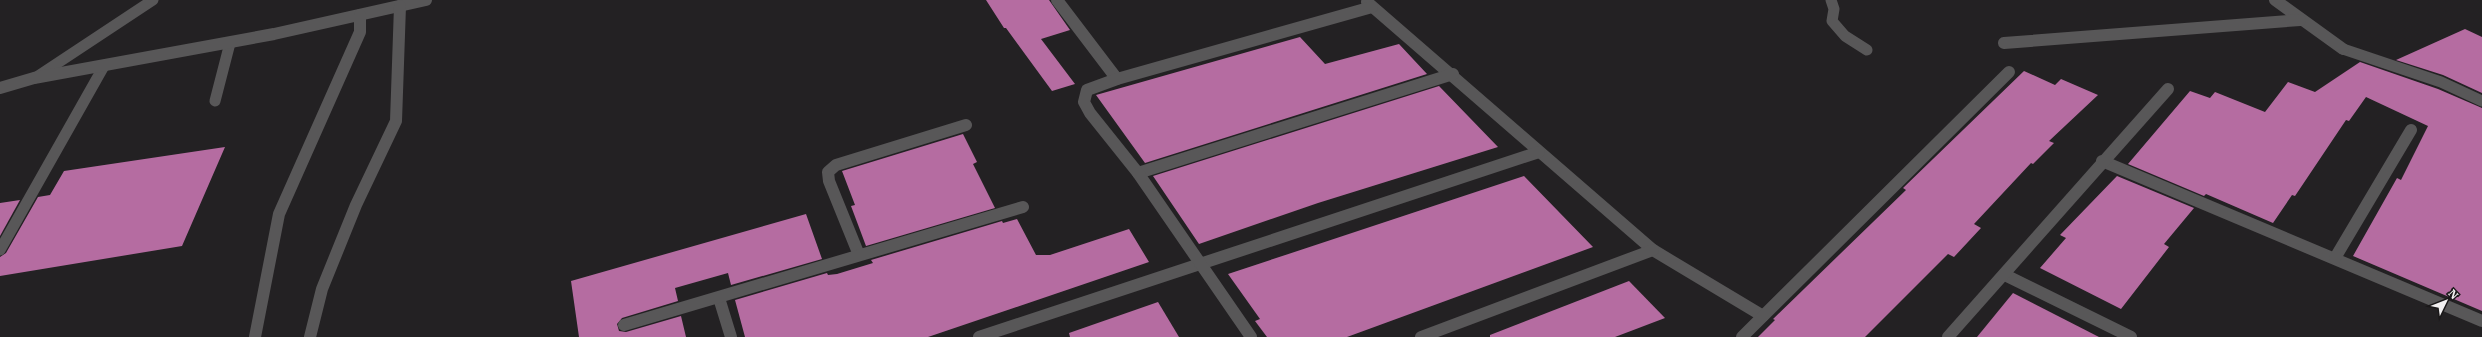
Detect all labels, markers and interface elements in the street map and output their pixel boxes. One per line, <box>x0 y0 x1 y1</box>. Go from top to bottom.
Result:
north arrow <box>2426 281 2466 321</box>
text: N <box>2445 286 2462 302</box>

